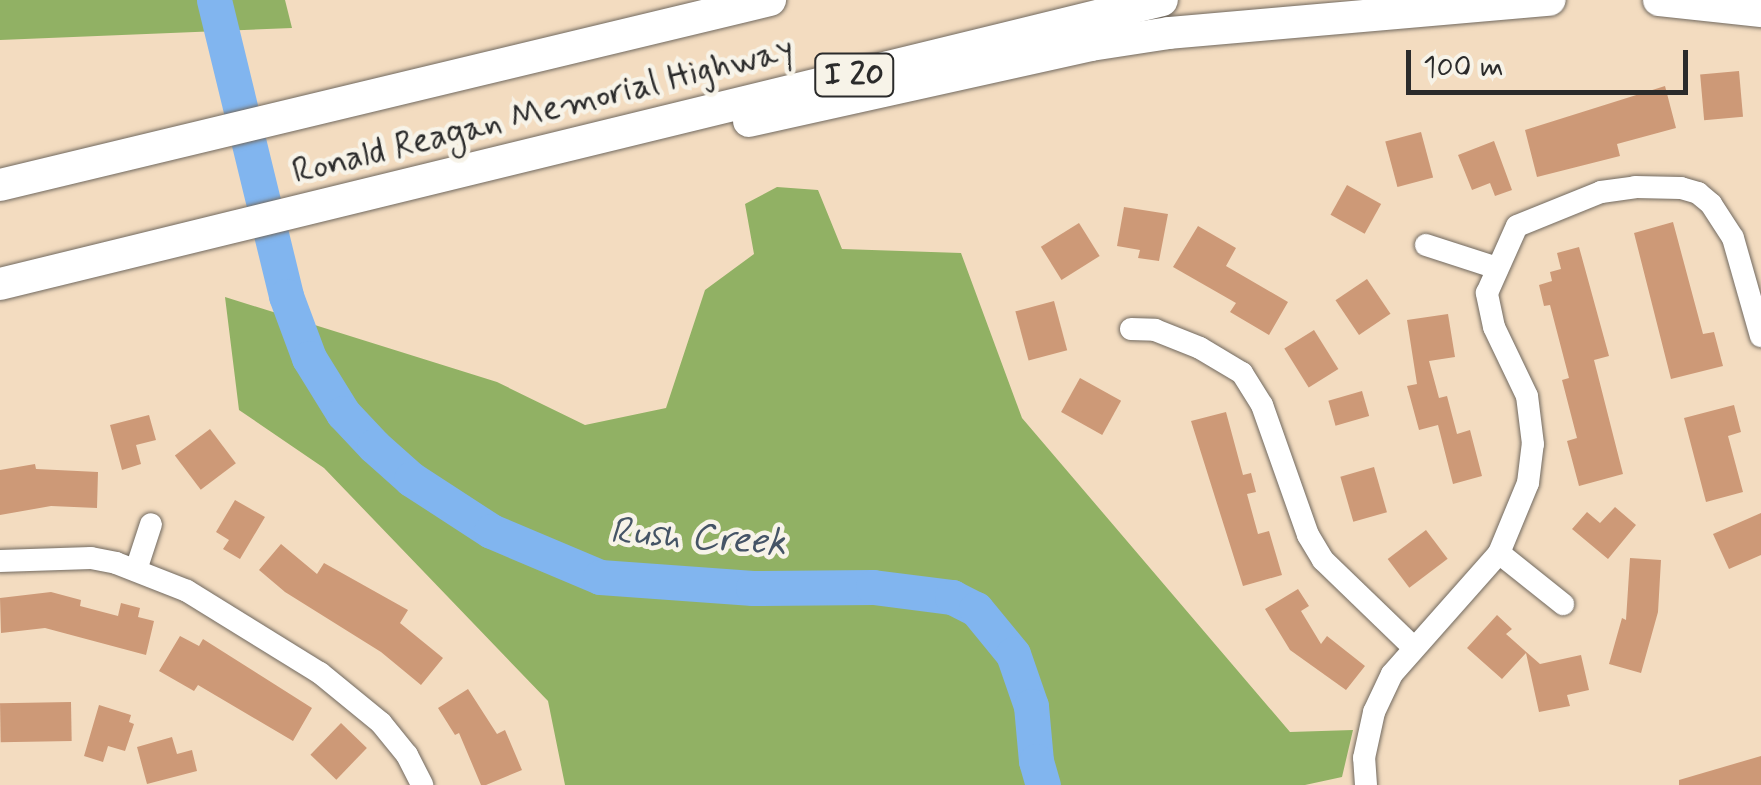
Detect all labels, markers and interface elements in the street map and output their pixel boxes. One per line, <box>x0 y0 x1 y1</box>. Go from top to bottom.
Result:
street label: Ronald Reagan Memorial Highway <box>289 29 797 193</box>
scale bar <box>1411 30 1694 92</box>
road number: I 20 <box>814 48 894 102</box>
text: 100 m <box>1423 48 1504 87</box>
water label: Rush Creek <box>608 509 788 567</box>

